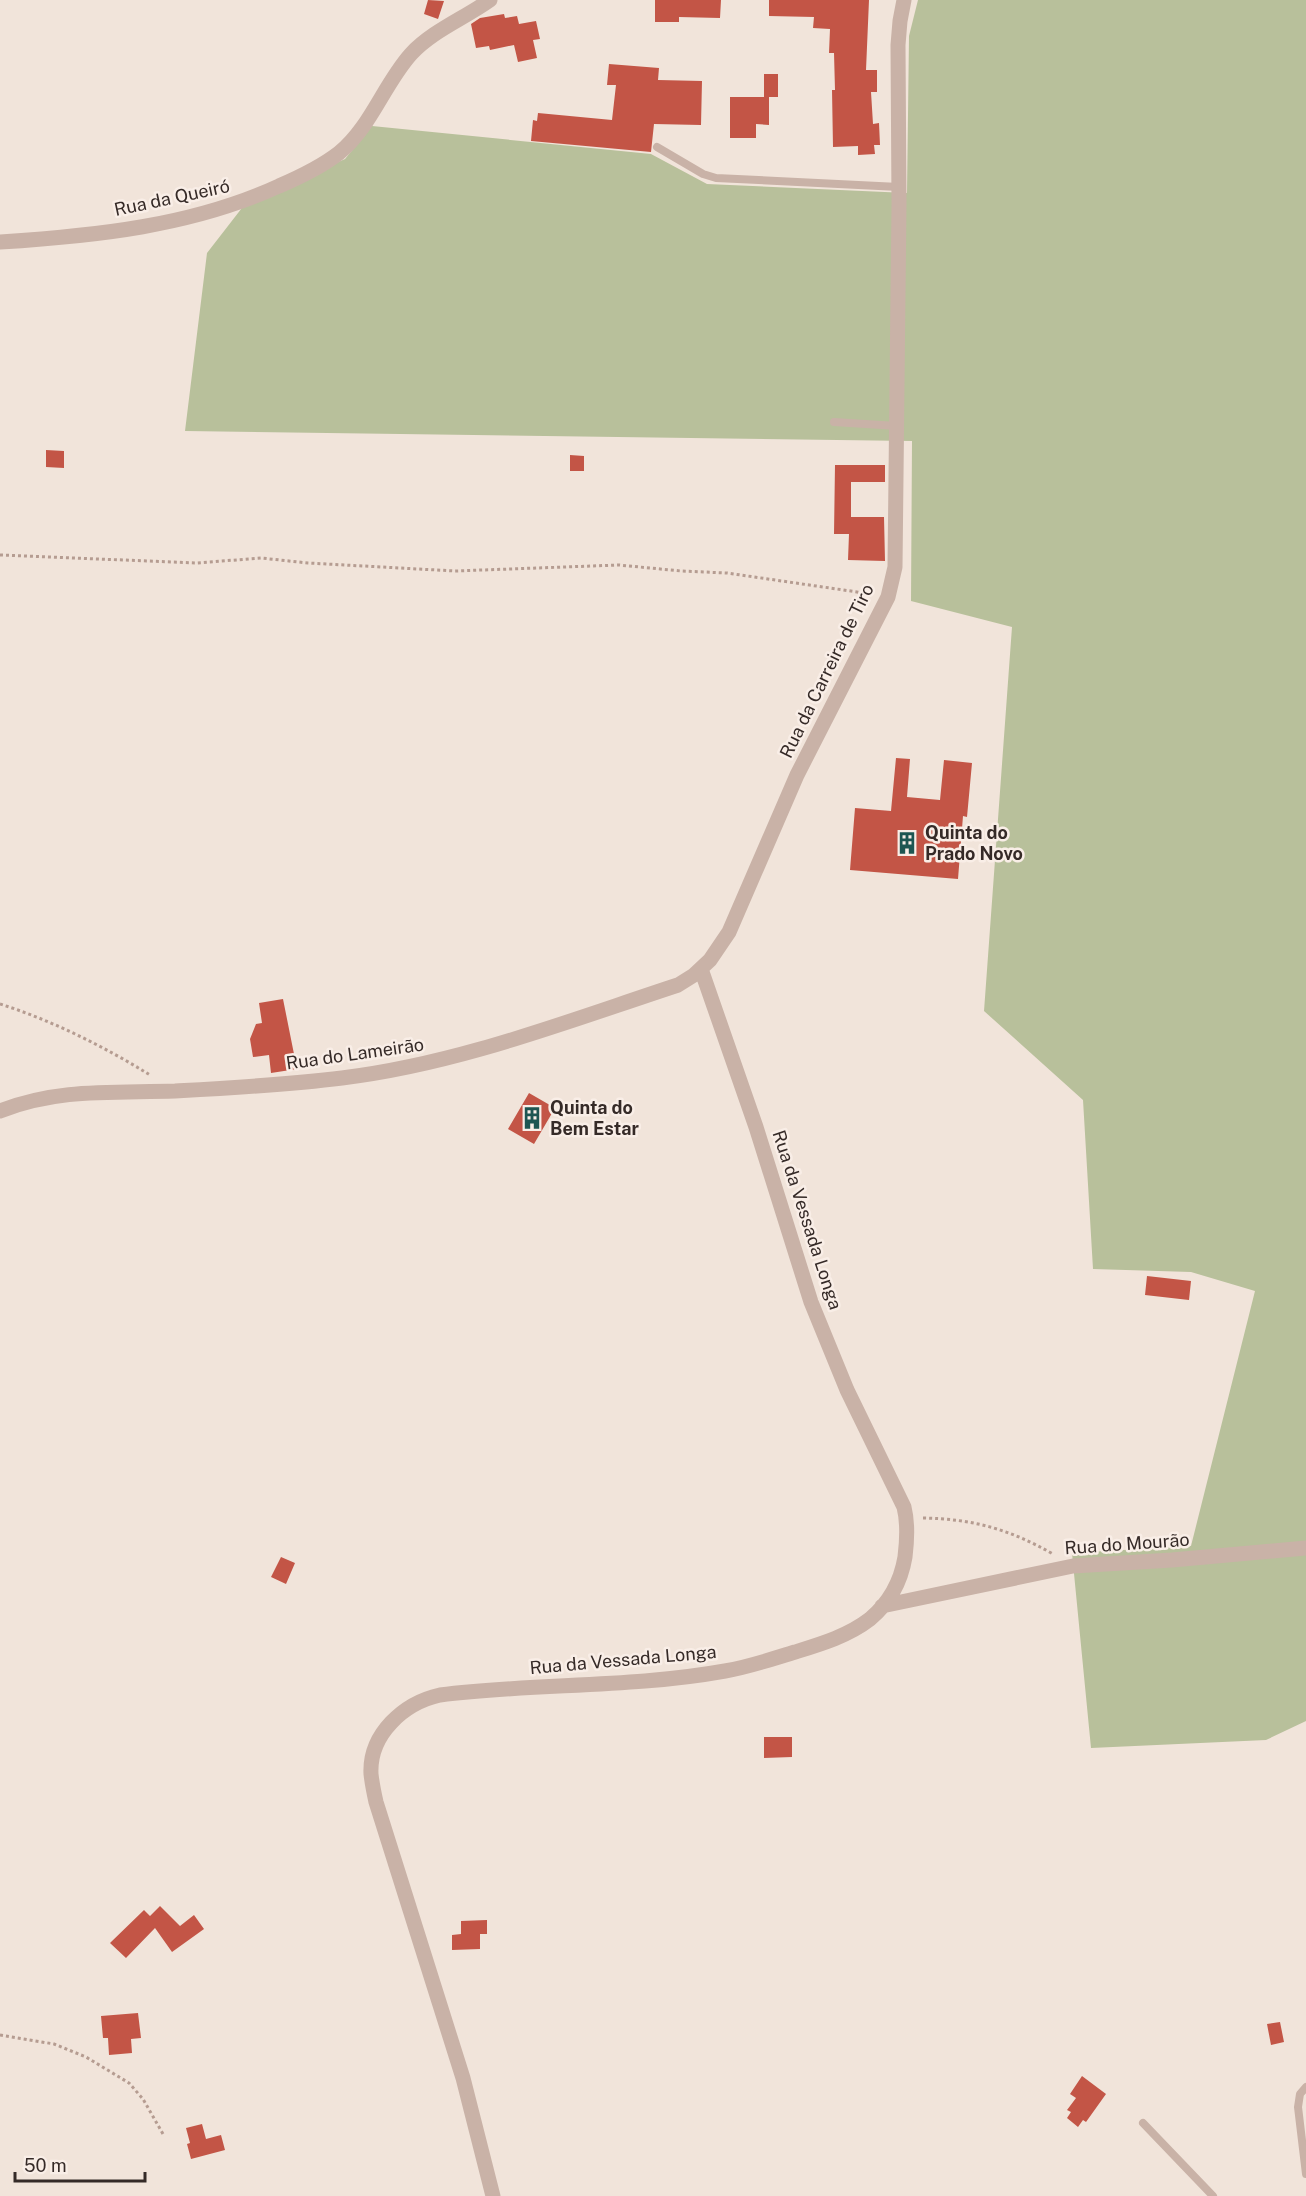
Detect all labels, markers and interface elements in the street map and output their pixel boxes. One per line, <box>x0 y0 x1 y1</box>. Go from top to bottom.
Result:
street label: Rua da Queiró <box>112 175 231 220</box>
street label: Rua da Carreira de Tiro <box>775 580 878 761</box>
place label: Quinta do Prado Novo <box>925 822 1023 864</box>
building icon: Quinta do Prado Novo <box>894 830 920 856</box>
street label: Rua do Lameirão <box>285 1033 425 1074</box>
place label: Quinta do Bem Estar <box>550 1097 639 1139</box>
building icon: Quinta do Bem Estar <box>519 1105 545 1131</box>
street label: Rua da Vessada Longa <box>769 1127 846 1312</box>
street label: Rua do Mourão <box>1064 1529 1190 1558</box>
street label: Rua da Vessada Longa <box>529 1641 717 1678</box>
scale bar <box>15 2145 146 2183</box>
text: 50 m <box>24 2155 67 2176</box>

